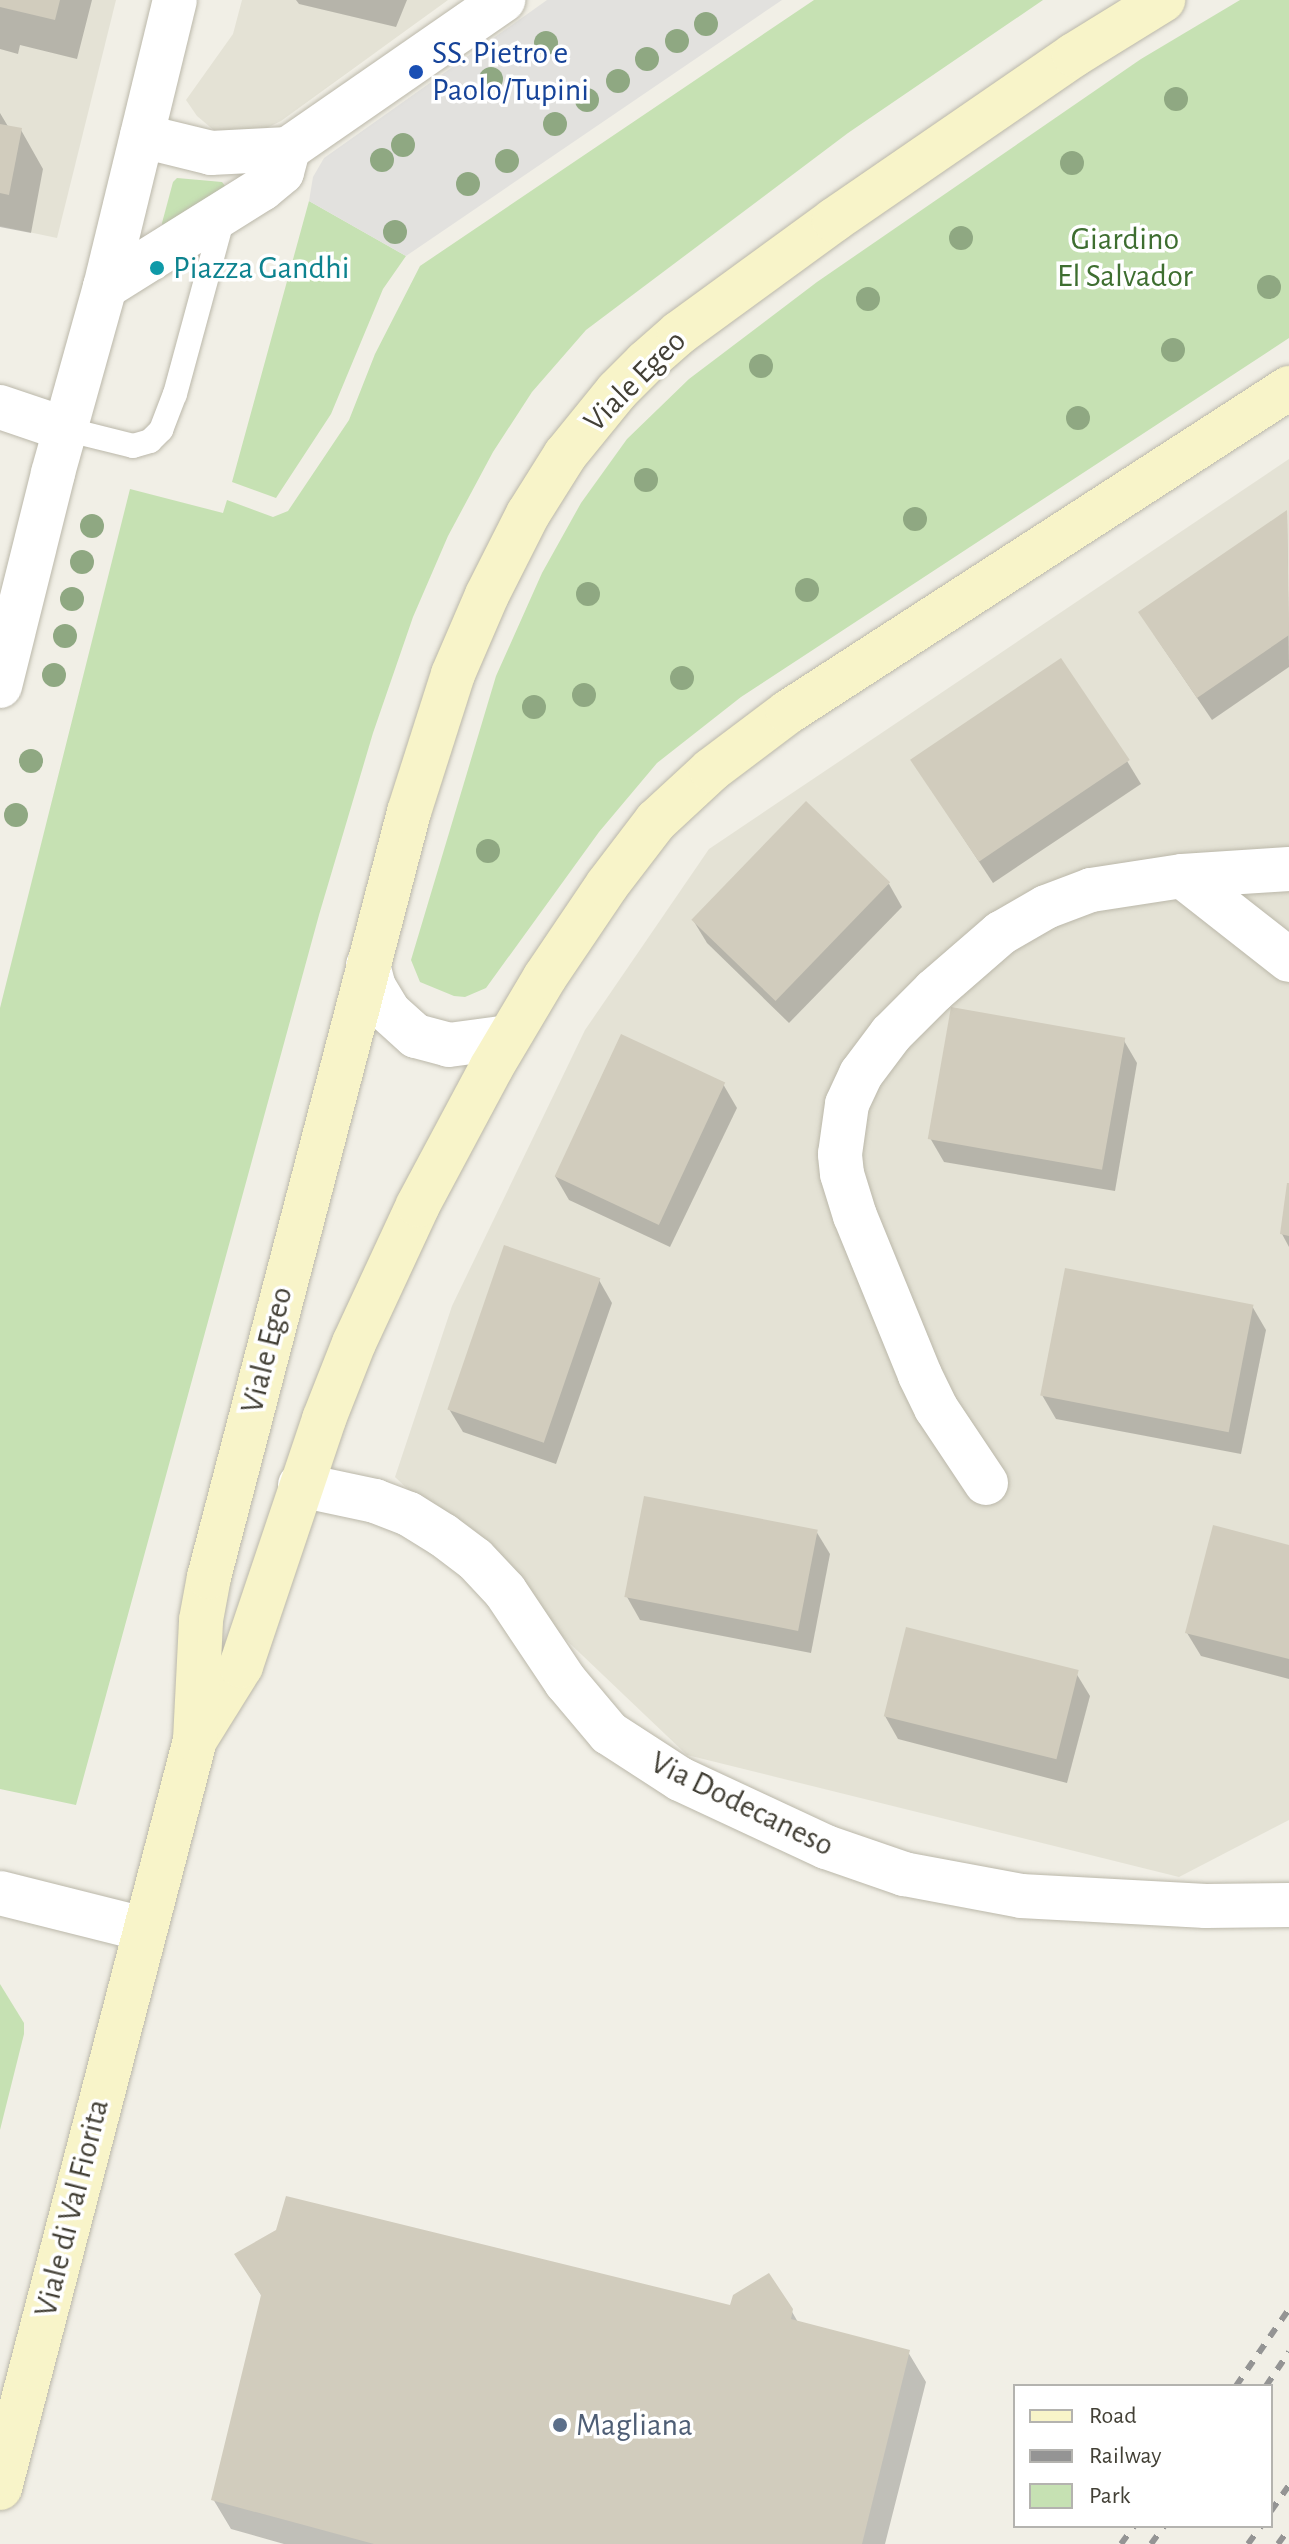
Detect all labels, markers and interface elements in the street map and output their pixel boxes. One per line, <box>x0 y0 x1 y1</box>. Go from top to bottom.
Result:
place label: SS. Pietro e Paolo/Tupini <box>432 35 589 110</box>
marker: SS. Pietro e Paolo/Tupini <box>407 63 425 81</box>
park label: Giardino El Salvador <box>1057 221 1193 296</box>
place label: Piazza Gandhi <box>173 249 349 287</box>
marker: Piazza Gandhi <box>148 259 166 277</box>
street label: Viale Egeo <box>576 322 694 440</box>
street label: Viale Egeo <box>233 1283 301 1417</box>
street label: Via Dodecaneso <box>644 1743 840 1865</box>
street label: Viale di Val Fiorita <box>26 2095 118 2321</box>
legend <box>1013 2384 1273 2528</box>
text: Road <box>1089 2404 1137 2428</box>
place label: Magliana <box>576 2406 693 2444</box>
marker: Magliana <box>551 2416 569 2434</box>
text: Railway <box>1089 2444 1161 2468</box>
text: Park <box>1089 2484 1130 2508</box>

